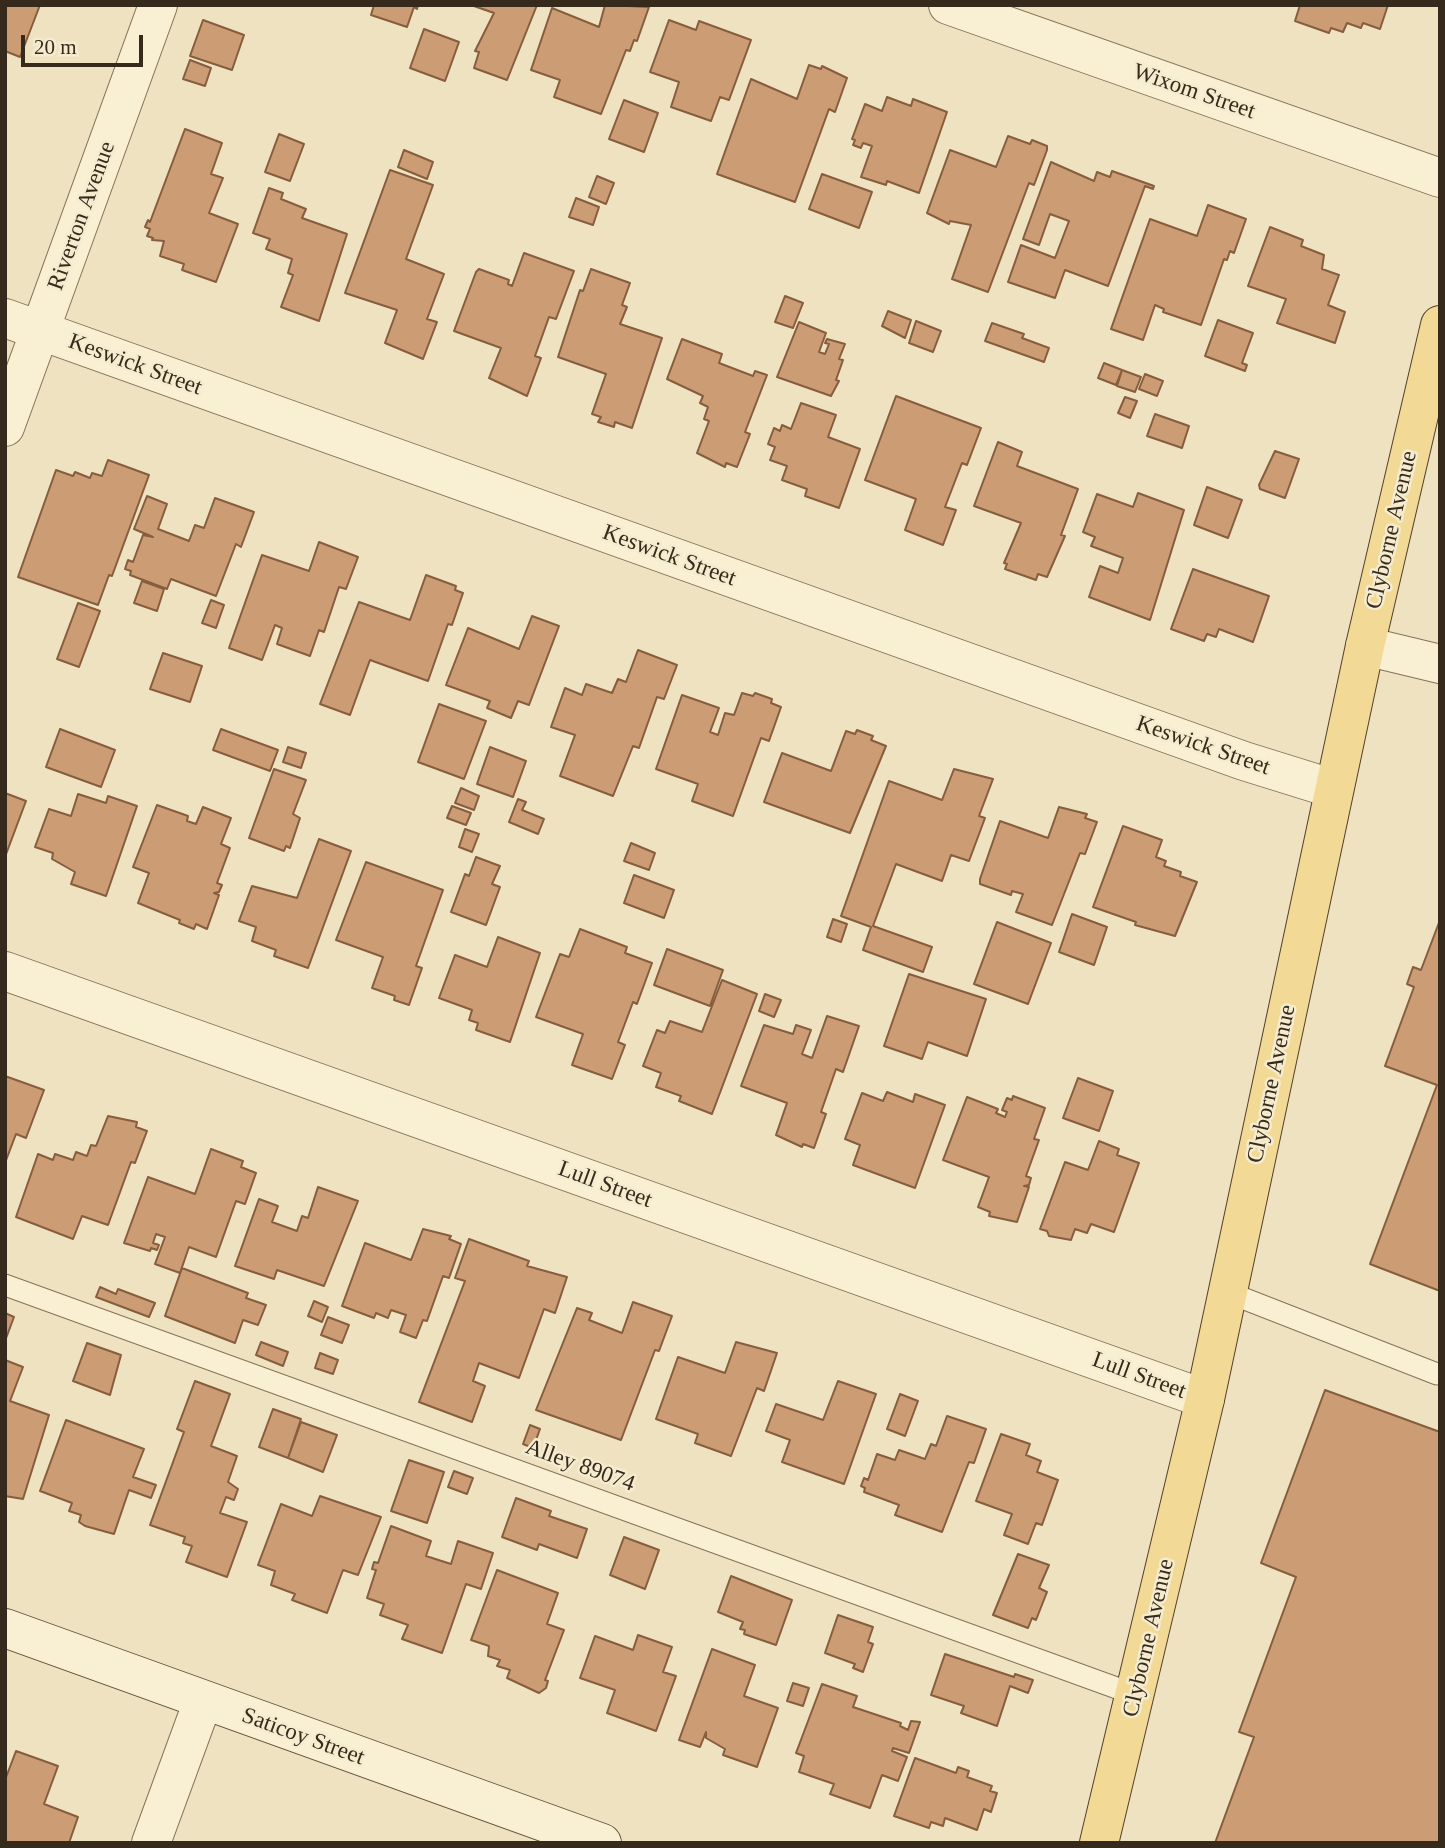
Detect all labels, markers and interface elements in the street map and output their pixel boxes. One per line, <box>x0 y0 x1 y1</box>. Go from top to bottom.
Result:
scale bar <box>24 21 147 65</box>
text: 20 m <box>34 35 77 59</box>
street label: Wixom Street <box>1129 58 1259 126</box>
street label: Riverton Avenue <box>42 138 122 294</box>
street label: Keswick Street <box>65 328 205 402</box>
street label: Clyborne Avenue <box>1360 448 1424 612</box>
street label: Keswick Street <box>599 519 739 593</box>
street label: Keswick Street <box>1132 710 1274 782</box>
street label: Clyborne Avenue <box>1242 1002 1302 1166</box>
street label: Lull Street <box>554 1155 656 1215</box>
street label: Lull Street <box>1088 1346 1190 1406</box>
street label: Alley 89074 <box>522 1433 638 1499</box>
street label: Clyborne Avenue <box>1117 1556 1181 1720</box>
street label: Saticoy Street <box>238 1702 368 1772</box>

